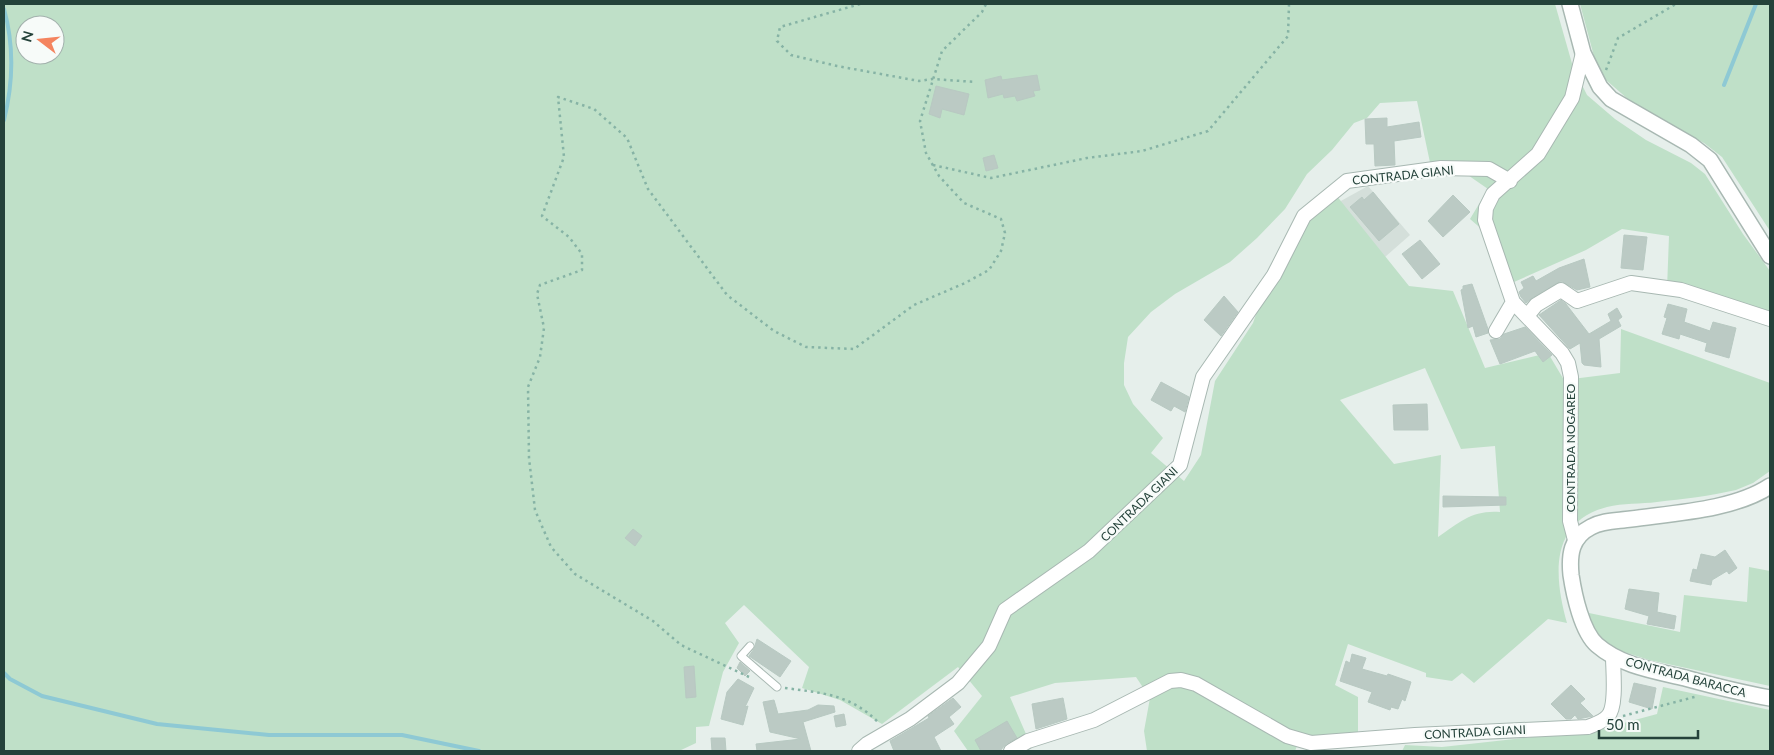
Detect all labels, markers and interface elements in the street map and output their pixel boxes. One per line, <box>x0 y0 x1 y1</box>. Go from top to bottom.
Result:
north arrow <box>15 15 65 65</box>
text: N <box>17 29 37 44</box>
street label: CONTRADA GIANI <box>1352 162 1454 188</box>
street label: CONTRADA NOGAREO <box>1563 383 1578 512</box>
street label: CONTRADA GIANI <box>1097 463 1181 545</box>
street label: CONTRADA BARACCA <box>1624 654 1749 701</box>
scale bar <box>1599 708 1698 740</box>
text: 50 m <box>1606 715 1640 733</box>
street label: CONTRADA GIANI <box>1424 722 1526 742</box>

